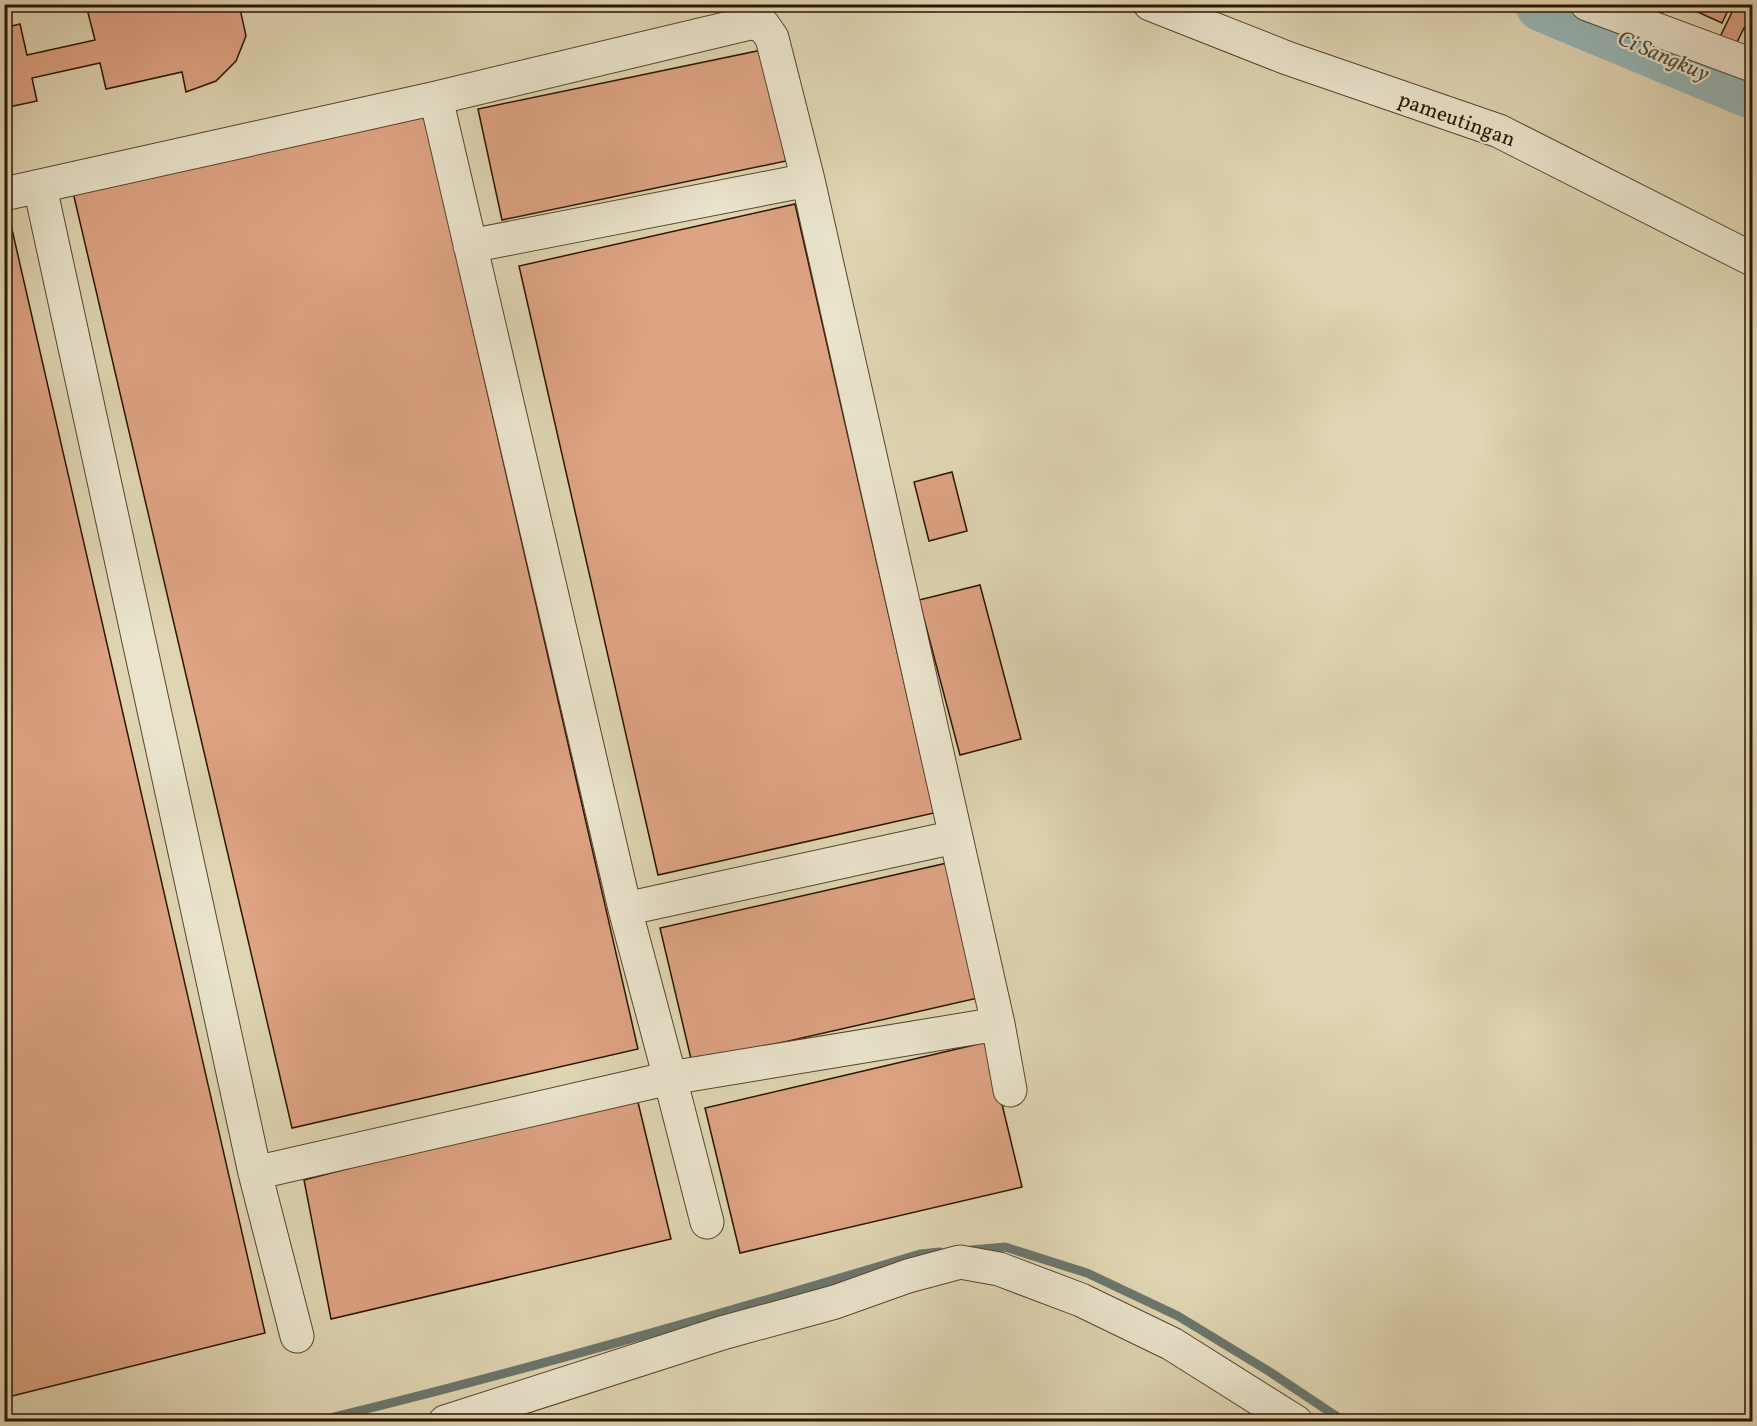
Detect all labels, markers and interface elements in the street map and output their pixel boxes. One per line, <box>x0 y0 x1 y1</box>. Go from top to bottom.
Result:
water label: Ci Sangkuy <box>1612 24 1714 91</box>
street label: pameutingan <box>1394 86 1519 155</box>

